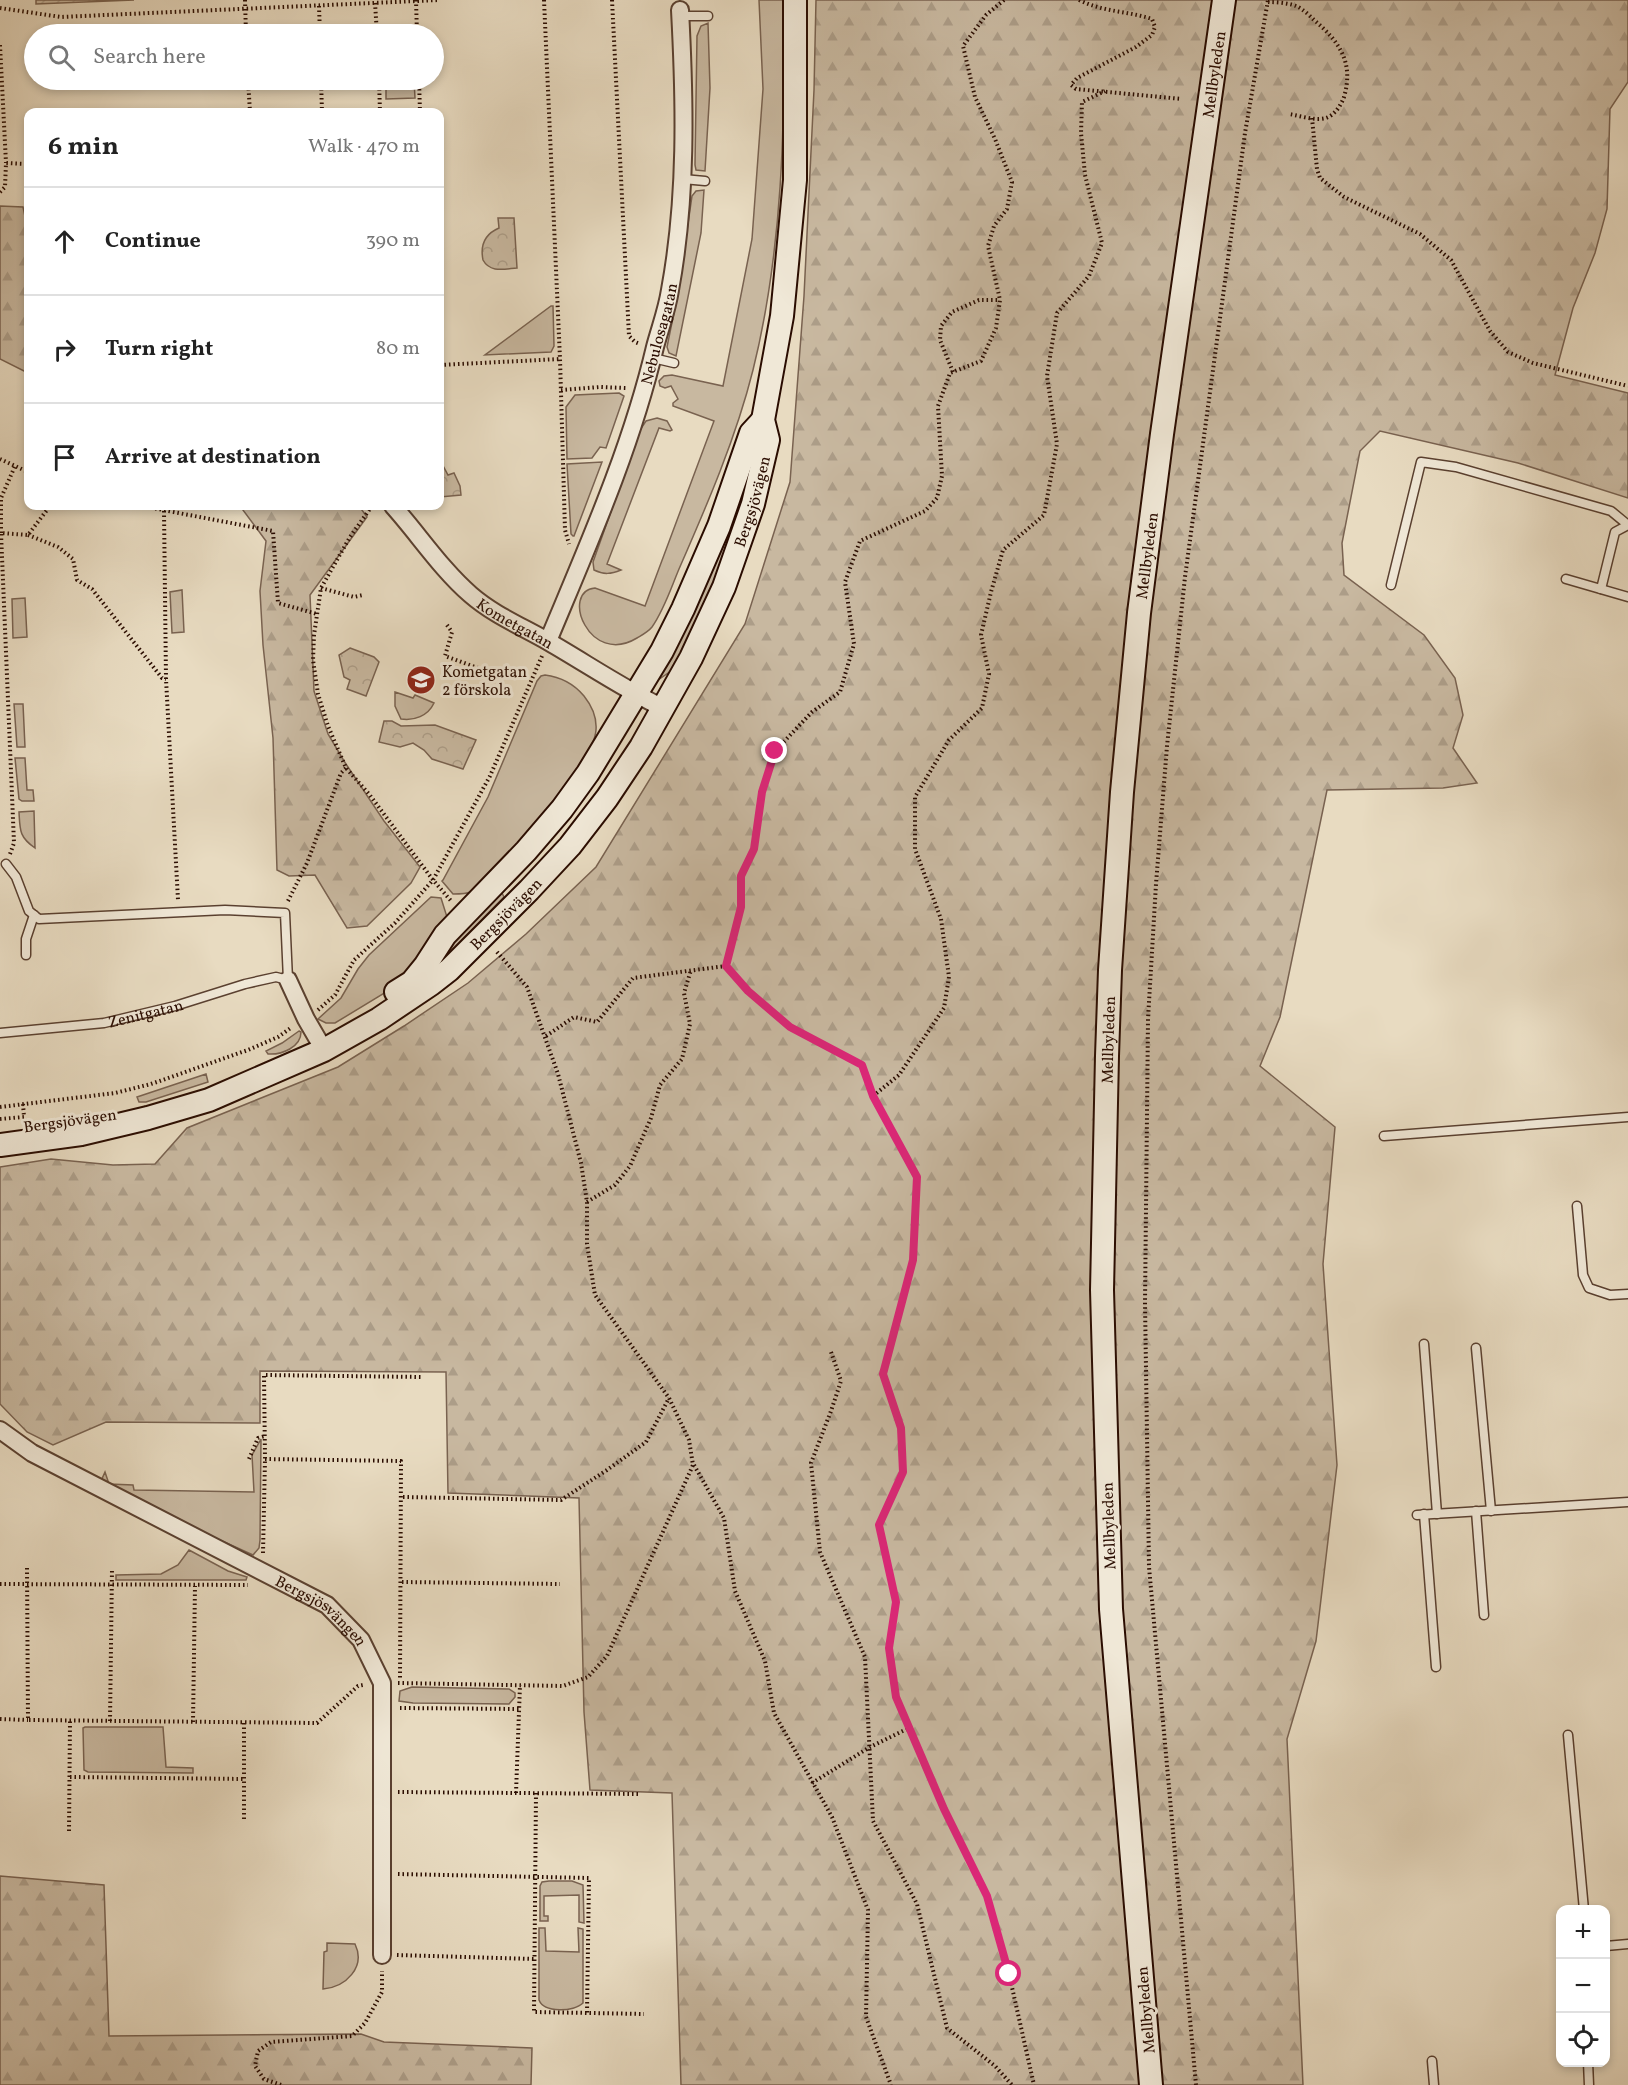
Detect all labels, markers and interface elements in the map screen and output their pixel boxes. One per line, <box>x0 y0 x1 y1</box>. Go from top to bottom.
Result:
search box <box>24 24 444 90</box>
street label: Mellbyleden <box>1198 30 1232 119</box>
icon: search <box>45 41 78 74</box>
text: Search here <box>93 42 206 73</box>
text: 6 min <box>48 129 119 165</box>
text: Walk · 470 m <box>308 133 420 161</box>
icon: ahead <box>48 225 81 258</box>
text: Continue <box>105 226 201 257</box>
text: 390 m <box>366 227 420 255</box>
street label: Nebulosagatan <box>637 281 684 388</box>
icon: right <box>48 333 81 366</box>
text: Turn right <box>105 334 213 365</box>
text: 80 m <box>376 335 420 363</box>
icon: arrive <box>48 441 81 474</box>
text: Arrive at destination <box>105 442 321 473</box>
street label: Bergsjövägen <box>730 454 777 551</box>
street label: Mellbyleden <box>1132 511 1165 601</box>
street label: Kometgatan <box>471 594 557 655</box>
place label: Kometgatan 2 förskola <box>442 662 527 702</box>
school or university icon: Kometgatan 2 förskola <box>405 664 437 696</box>
route end <box>761 737 787 763</box>
street label: Bergsjövägen <box>466 874 548 956</box>
street label: Zenitgatan <box>106 995 186 1035</box>
street label: Mellbyleden <box>1097 996 1122 1084</box>
street label: Bergsjövägen <box>22 1105 118 1139</box>
street label: Mellbyleden <box>1097 1482 1123 1570</box>
street label: Bergsjösvängen <box>271 1571 371 1650</box>
map controls <box>1556 1905 1610 2067</box>
button: + <box>1556 1905 1610 1959</box>
button: − <box>1556 1959 1610 2013</box>
route start <box>995 1960 1021 1986</box>
street label: Mellbyleden <box>1132 1965 1162 2054</box>
button: locate <box>1556 2013 1610 2067</box>

